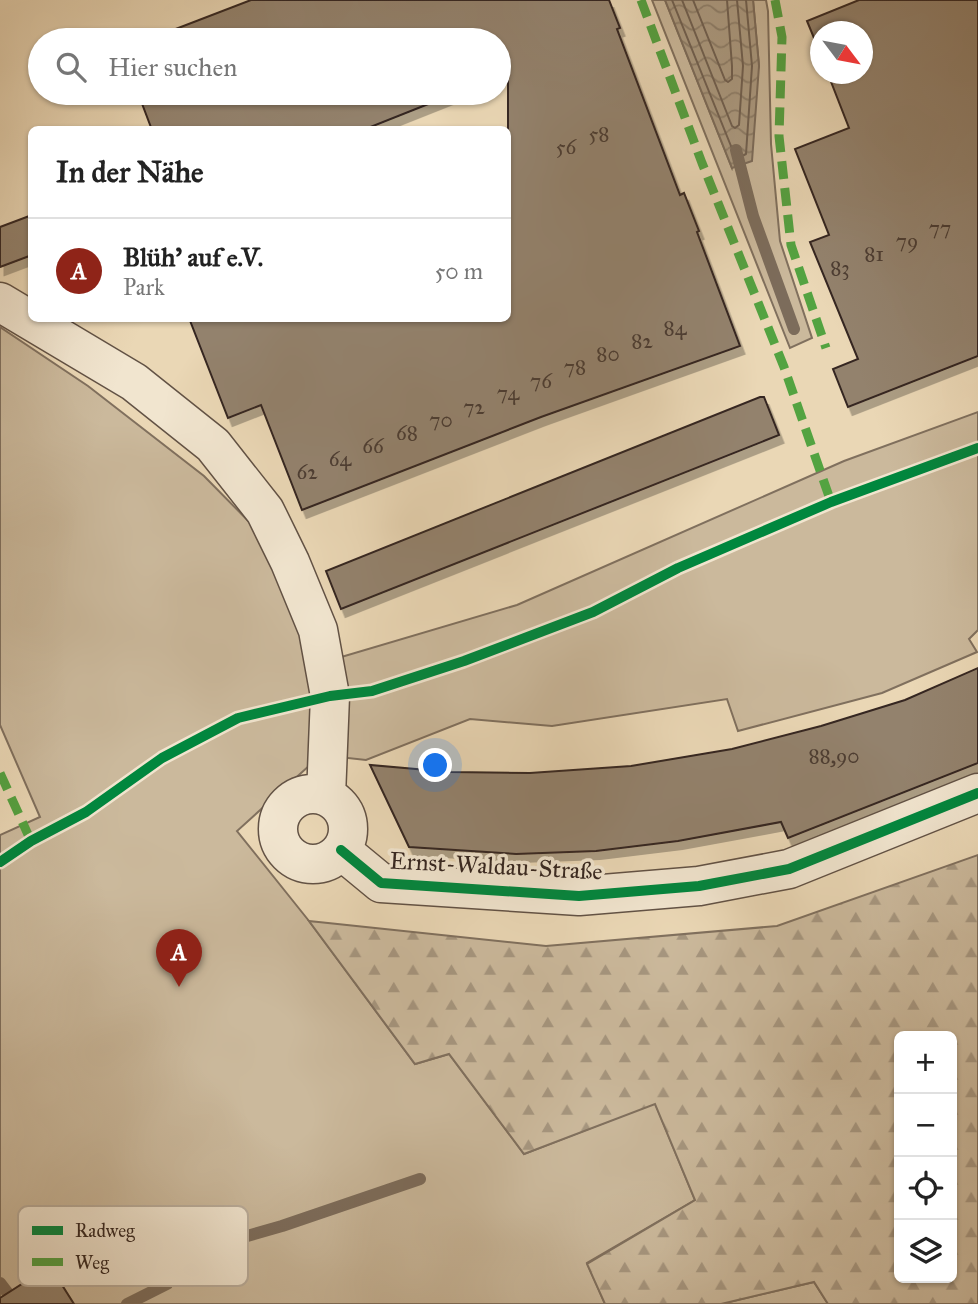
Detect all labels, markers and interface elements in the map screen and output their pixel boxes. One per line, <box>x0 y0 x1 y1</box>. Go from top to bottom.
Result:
north arrow <box>810 21 873 84</box>
search box <box>28 28 511 105</box>
icon: search <box>52 48 90 86</box>
text: Hier suchen <box>108 51 237 83</box>
house number: 58 <box>589 121 609 147</box>
house number: 56 <box>556 134 577 160</box>
text: In der Nähe <box>56 154 204 190</box>
house number: 77 <box>929 215 951 241</box>
house number: 79 <box>896 228 918 254</box>
text: Blüh' auf e.V. <box>123 241 263 273</box>
house number: 81 <box>864 241 884 267</box>
house number: 83 <box>830 255 850 281</box>
text: A <box>71 257 87 285</box>
text: 50 m <box>435 257 483 285</box>
text: Park <box>123 273 165 301</box>
house number: 84 <box>664 315 688 341</box>
house number: 82 <box>631 328 653 354</box>
house number: 80 <box>596 341 620 367</box>
house number: 78 <box>564 354 586 380</box>
house number: 76 <box>530 368 553 394</box>
house number: 74 <box>497 380 521 406</box>
house number: 72 <box>463 394 485 420</box>
house number: 70 <box>429 407 453 433</box>
house number: 68 <box>396 420 418 446</box>
house number: 66 <box>362 433 385 459</box>
house number: 64 <box>329 446 353 472</box>
house number: 62 <box>296 459 318 485</box>
house number: 88,90 <box>808 743 860 769</box>
your location <box>418 748 452 782</box>
street label: Ernst-Waldau-Straße <box>389 845 603 887</box>
pin: A <box>156 929 202 987</box>
map controls <box>894 1031 957 1283</box>
button: + <box>894 1031 957 1094</box>
button: − <box>894 1094 957 1157</box>
button: locate <box>894 1157 957 1220</box>
legend <box>18 1206 248 1286</box>
text: Radweg <box>75 1219 135 1243</box>
button: layers <box>894 1220 957 1283</box>
text: Weg <box>75 1251 109 1275</box>

